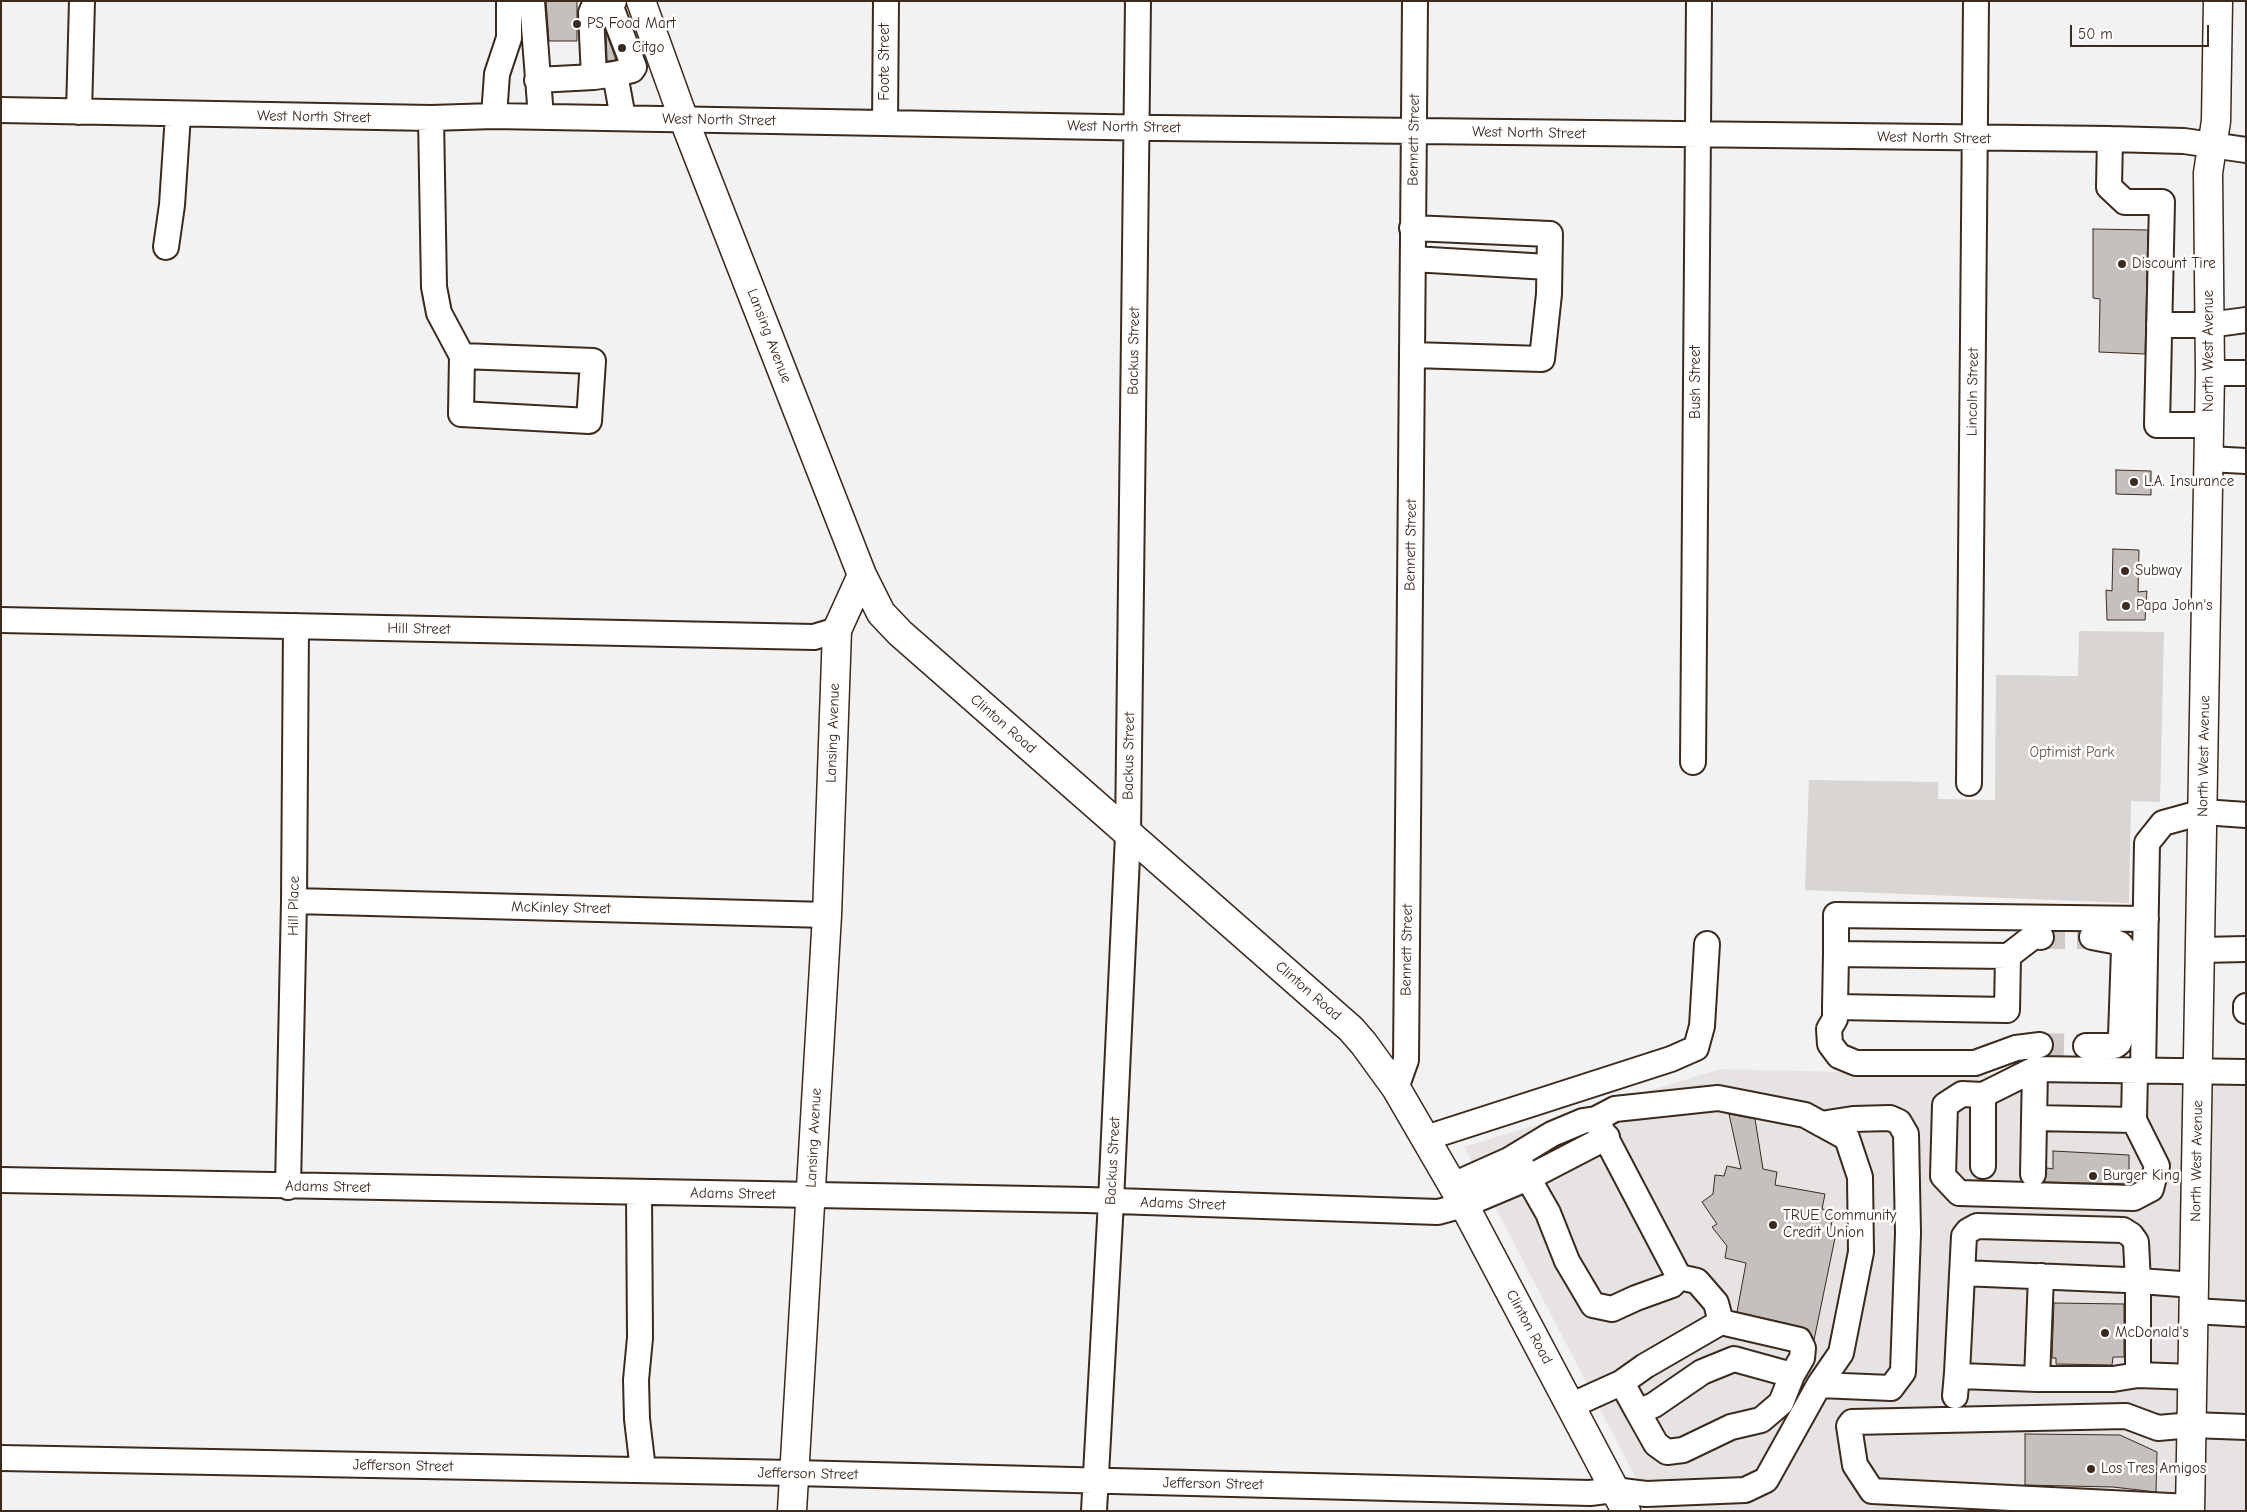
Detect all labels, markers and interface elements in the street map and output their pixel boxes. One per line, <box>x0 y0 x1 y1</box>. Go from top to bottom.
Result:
place label: PS Food Mart <box>587 15 676 33</box>
scale bar <box>2072 15 2211 47</box>
marker: PS Food Mart <box>571 18 583 30</box>
street label: Foote Street <box>876 23 894 101</box>
text: 50 m <box>2078 25 2113 43</box>
place label: Citgo <box>632 39 664 57</box>
marker: Citgo <box>616 42 628 54</box>
street label: Bennett Street <box>1404 94 1424 186</box>
street label: West North Street <box>257 107 371 127</box>
street label: West North Street <box>662 110 776 130</box>
street label: West North Street <box>1067 117 1181 137</box>
street label: West North Street <box>1472 123 1586 143</box>
street label: West North Street <box>1877 128 1991 148</box>
place label: Discount Tire <box>2132 255 2216 273</box>
marker: Discount Tire <box>2116 258 2128 270</box>
street label: Lansing Avenue <box>743 286 795 386</box>
street label: North West Avenue <box>2200 290 2218 412</box>
street label: Backus Street <box>1124 307 1144 395</box>
street label: Bush Street <box>1687 345 1705 419</box>
street label: Lincoln Street <box>1963 348 1983 436</box>
place label: L.A. Insurance <box>2144 473 2234 491</box>
marker: L.A. Insurance <box>2128 476 2140 488</box>
street label: Bennett Street <box>1401 499 1421 591</box>
place label: Subway <box>2135 562 2182 580</box>
marker: Subway <box>2119 565 2131 577</box>
place label: Papa John's <box>2136 597 2213 615</box>
marker: Papa John's <box>2120 600 2132 612</box>
street label: Hill Street <box>387 619 451 639</box>
street label: Lansing Avenue <box>822 683 844 783</box>
street label: Clinton Road <box>966 690 1040 758</box>
street label: North West Avenue <box>2194 695 2214 817</box>
street label: Backus Street <box>1119 712 1139 800</box>
park label: Optimist Park <box>2029 744 2115 762</box>
street label: Hill Place <box>284 876 304 936</box>
street label: McKinley Street <box>511 898 611 918</box>
street label: Bennett Street <box>1397 904 1417 996</box>
street label: Clinton Road <box>1271 957 1345 1025</box>
street label: Lansing Avenue <box>802 1088 826 1188</box>
street label: North West Avenue <box>2187 1100 2207 1222</box>
street label: Backus Street <box>1102 1117 1124 1205</box>
place label: Burger King <box>2103 1167 2180 1185</box>
marker: Burger King <box>2087 1170 2099 1182</box>
street label: Adams Street <box>285 1177 371 1197</box>
street label: Adams Street <box>690 1184 776 1204</box>
street label: Adams Street <box>1140 1194 1226 1214</box>
place label: TRUE Community Credit Union <box>1783 1207 1897 1242</box>
marker: TRUE Community Credit Union <box>1767 1219 1779 1231</box>
street label: Clinton Road <box>1502 1287 1556 1367</box>
place label: McDonald's <box>2115 1324 2189 1342</box>
marker: McDonald's <box>2099 1327 2111 1339</box>
street label: Jefferson Street <box>352 1456 454 1476</box>
place label: Los Tres Amigos <box>2101 1460 2206 1478</box>
marker: Los Tres Amigos <box>2085 1463 2097 1475</box>
street label: Jefferson Street <box>757 1464 859 1484</box>
street label: Jefferson Street <box>1162 1474 1264 1494</box>

